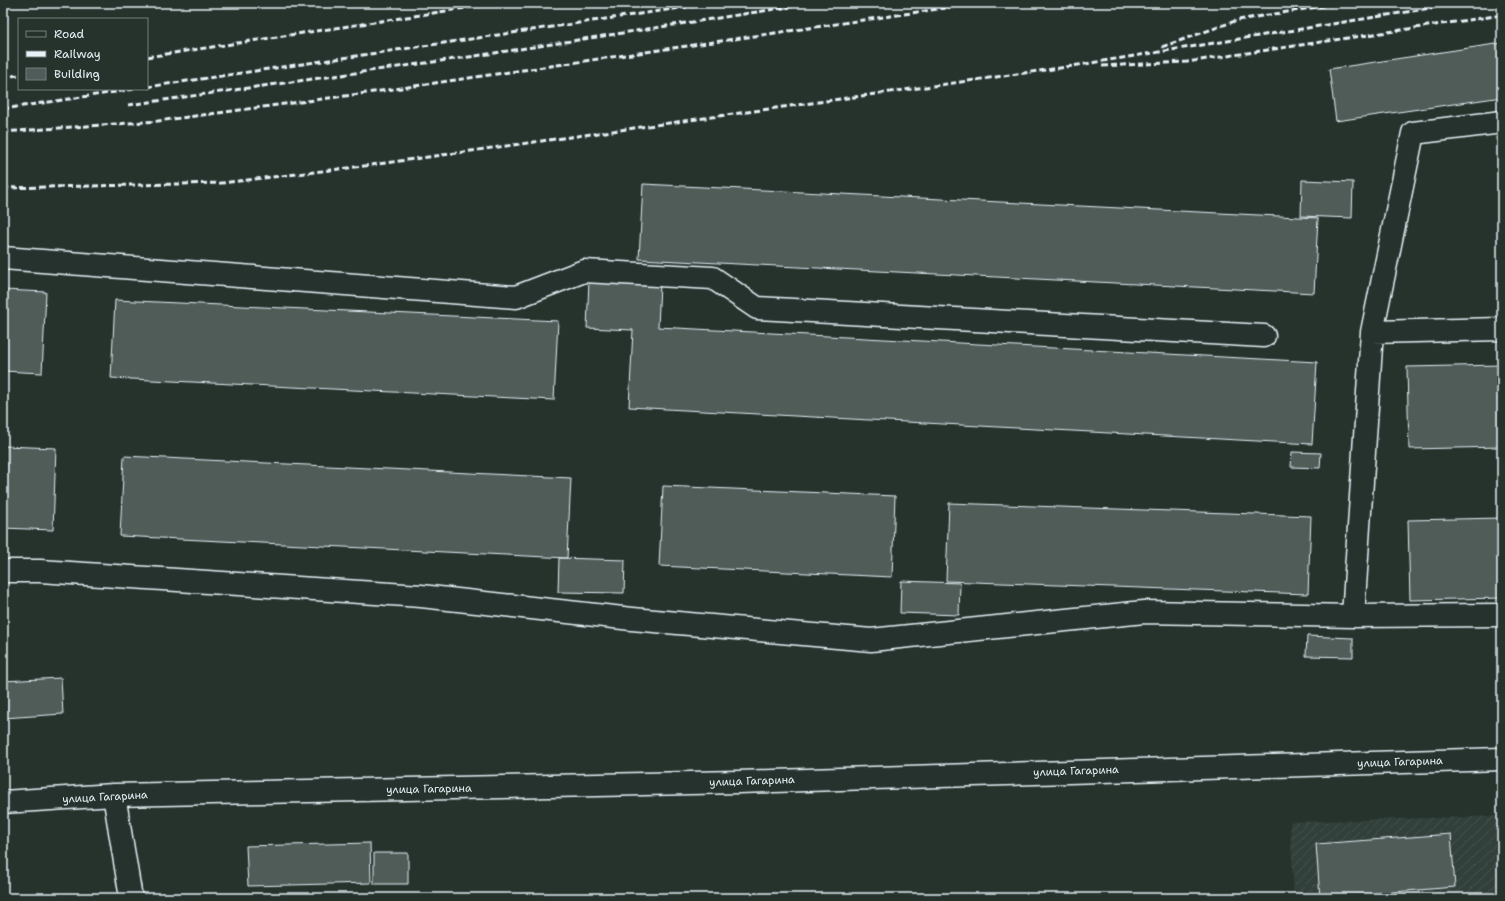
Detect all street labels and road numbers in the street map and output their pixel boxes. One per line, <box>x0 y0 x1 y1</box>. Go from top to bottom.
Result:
street label: улица Гагарина <box>1357 753 1443 771</box>
street label: улица Гагарина <box>1033 762 1119 780</box>
street label: улица Гагарина <box>709 772 795 790</box>
street label: улица Гагарина <box>386 781 472 797</box>
street label: улица Гагарина <box>62 787 148 807</box>

